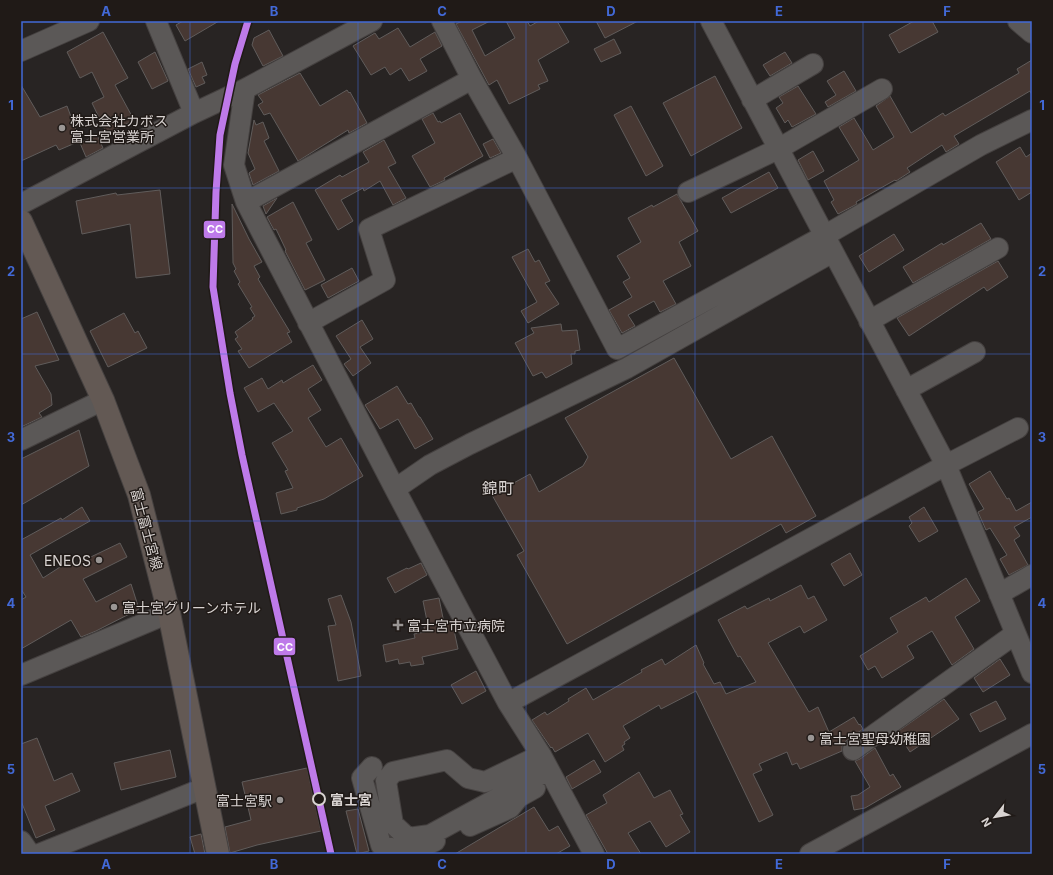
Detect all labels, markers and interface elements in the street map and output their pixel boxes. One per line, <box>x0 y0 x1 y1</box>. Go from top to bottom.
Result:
text: A <box>101 3 111 19</box>
text: B <box>270 3 279 19</box>
text: C <box>437 3 447 19</box>
text: D <box>606 3 616 19</box>
text: E <box>775 3 783 19</box>
text: F <box>943 3 951 19</box>
text: 1 <box>8 97 14 113</box>
text: 1 <box>1039 97 1045 113</box>
place label: 株式会社カボス 富士宮営業所 <box>70 112 168 145</box>
marker: 株式会社カボス 富士宮営業所 <box>57 123 67 133</box>
line badge: CC <box>203 220 226 239</box>
text: CC <box>207 222 223 236</box>
text: 2 <box>7 263 15 279</box>
text: 2 <box>1038 263 1046 279</box>
text: 3 <box>7 429 15 445</box>
text: 3 <box>1038 429 1046 445</box>
district label: 錦町 <box>482 478 514 498</box>
street label: 富士富士宮線 <box>128 486 166 572</box>
place label: ENEOS <box>44 552 91 569</box>
marker: ENEOS <box>94 555 104 565</box>
text: 4 <box>7 595 16 611</box>
text: 4 <box>1038 595 1047 611</box>
place label: 富士宮グリーンホテル <box>122 599 261 616</box>
marker: 富士宮グリーンホテル <box>109 602 119 612</box>
place label: 富士宮市立病院 <box>407 617 505 634</box>
marker: 富士宮市立病院 <box>392 619 404 631</box>
line badge: CC <box>273 637 296 656</box>
text: CC <box>277 640 293 654</box>
place label: 富士宮聖母幼稚園 <box>819 730 931 747</box>
marker: 富士宮聖母幼稚園 <box>806 733 816 743</box>
text: 5 <box>7 761 15 777</box>
text: 5 <box>1038 761 1046 777</box>
place label: 富士宮 <box>330 791 372 808</box>
place label: 富士宮駅 <box>216 792 272 809</box>
marker: 富士宮 <box>312 792 326 806</box>
marker: 富士宮駅 <box>275 795 285 805</box>
north arrow <box>975 797 1015 837</box>
text: N <box>978 815 995 829</box>
text: A <box>101 856 111 872</box>
text: B <box>270 856 279 872</box>
text: C <box>437 856 447 872</box>
text: D <box>606 856 616 872</box>
text: E <box>775 856 783 872</box>
text: F <box>943 856 951 872</box>

